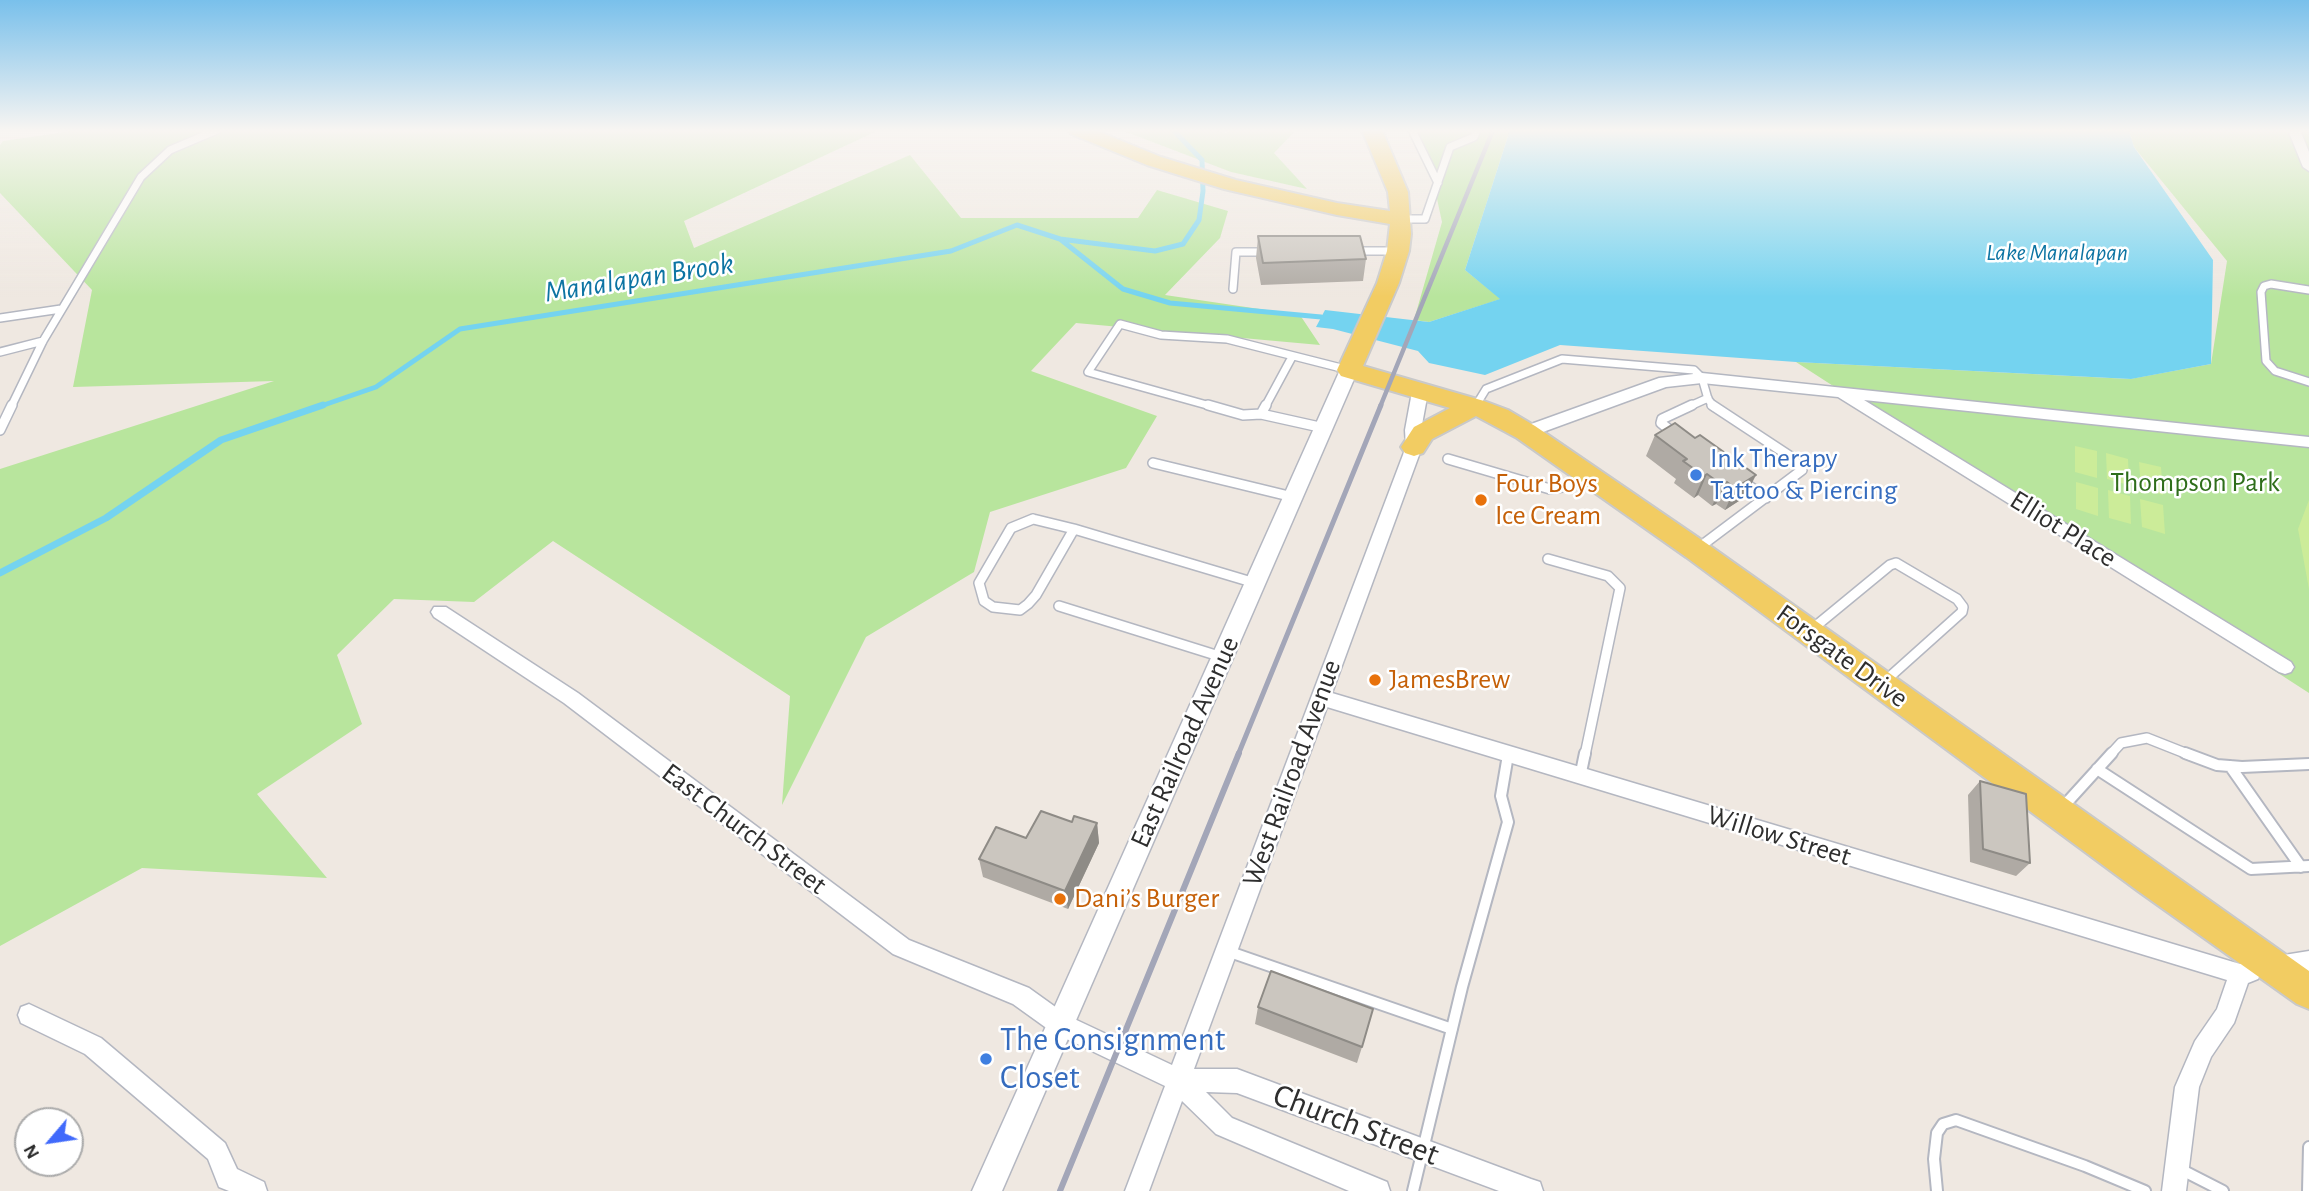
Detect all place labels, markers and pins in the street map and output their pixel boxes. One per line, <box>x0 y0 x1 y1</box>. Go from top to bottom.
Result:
place label: Ink Therapy Tattoo & Piercing <box>1710 442 1897 508</box>
place label: Four Boys Ice Cream <box>1495 467 1601 533</box>
marker: Ink Therapy Tattoo & Piercing <box>1688 467 1704 483</box>
marker: Four Boys Ice Cream <box>1473 492 1489 508</box>
place label: JamesBrew <box>1389 663 1510 697</box>
marker: JamesBrew <box>1367 672 1383 688</box>
place label: Dani’s Burger <box>1074 882 1219 916</box>
marker: Dani’s Burger <box>1052 891 1068 907</box>
place label: The Consignment Closet <box>1000 1020 1225 1098</box>
marker: The Consignment Closet <box>978 1051 994 1067</box>

